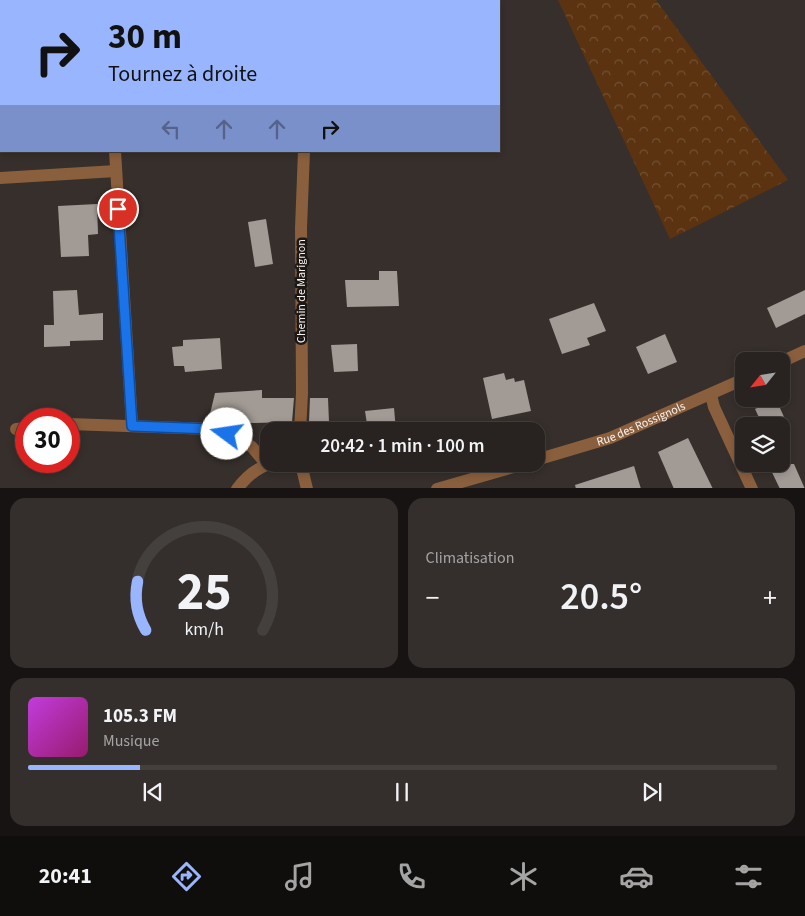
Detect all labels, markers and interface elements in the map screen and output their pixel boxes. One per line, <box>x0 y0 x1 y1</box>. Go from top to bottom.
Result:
text: 30 m <box>108 12 182 62</box>
icon: right <box>25 20 90 85</box>
text: Tournez à droite <box>108 58 257 90</box>
icon: left <box>157 115 185 143</box>
icon: ahead <box>210 115 238 143</box>
icon: ahead <box>263 115 291 143</box>
icon: right <box>316 115 344 143</box>
pin <box>97 188 139 230</box>
icon: arrive <box>104 195 132 223</box>
street label: Chemin de Marignon <box>293 239 310 343</box>
north arrow <box>735 352 790 408</box>
map controls <box>735 352 790 472</box>
street label: Rue des Rossignols <box>594 398 688 451</box>
position arrow <box>200 407 252 459</box>
speed limit sign: 30 <box>15 408 80 473</box>
button: layers <box>735 417 790 472</box>
text: 20:42 · 1 min · 100 m <box>320 433 485 460</box>
text: Climatisation <box>426 547 514 569</box>
text: 25 <box>176 556 231 630</box>
text: 20.5° <box>560 570 642 624</box>
text: − <box>426 578 439 618</box>
text: + <box>763 578 777 618</box>
text: km/h <box>184 617 224 642</box>
text: 105.3 FM <box>103 703 177 730</box>
text: Musique <box>103 730 160 752</box>
icon: previous <box>139 778 167 806</box>
icon: pause <box>388 778 416 806</box>
icon: next <box>638 778 666 806</box>
icon: directions <box>169 859 204 894</box>
icon: music <box>282 859 317 894</box>
icon: phone <box>394 859 429 894</box>
icon: climate <box>506 859 541 894</box>
icon: car <box>619 859 654 894</box>
icon: filters <box>731 859 766 894</box>
text: 20:41 <box>39 860 92 892</box>

